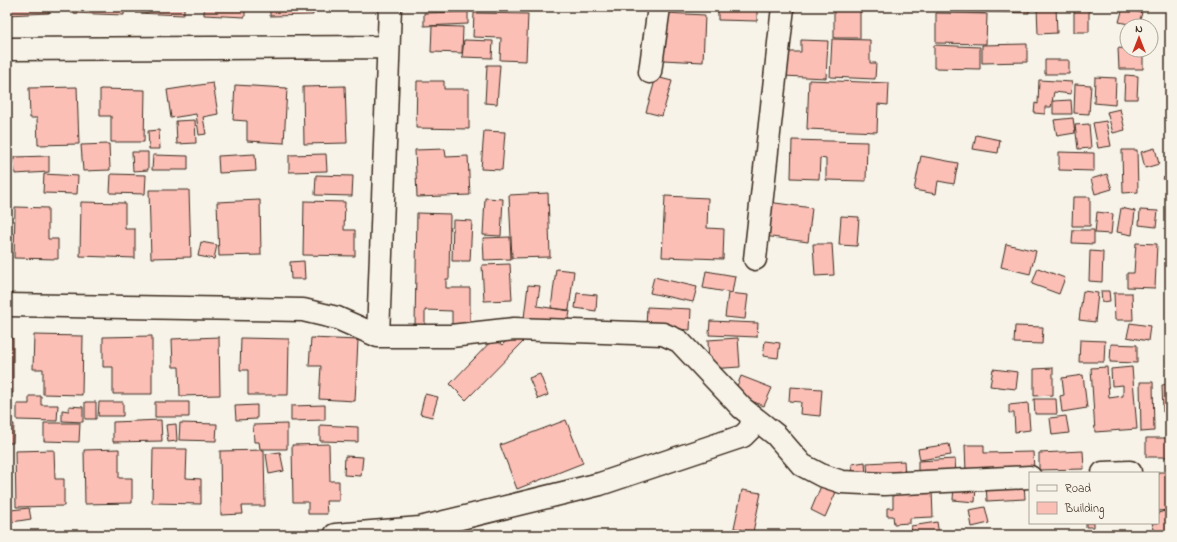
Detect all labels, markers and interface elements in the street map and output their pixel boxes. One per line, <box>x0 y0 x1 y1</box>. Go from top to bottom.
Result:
north arrow <box>1119 18 1159 58</box>
text: N <box>1135 21 1143 37</box>
legend <box>1029 472 1159 524</box>
text: Road <box>1065 480 1091 498</box>
text: Building <box>1064 500 1104 519</box>

